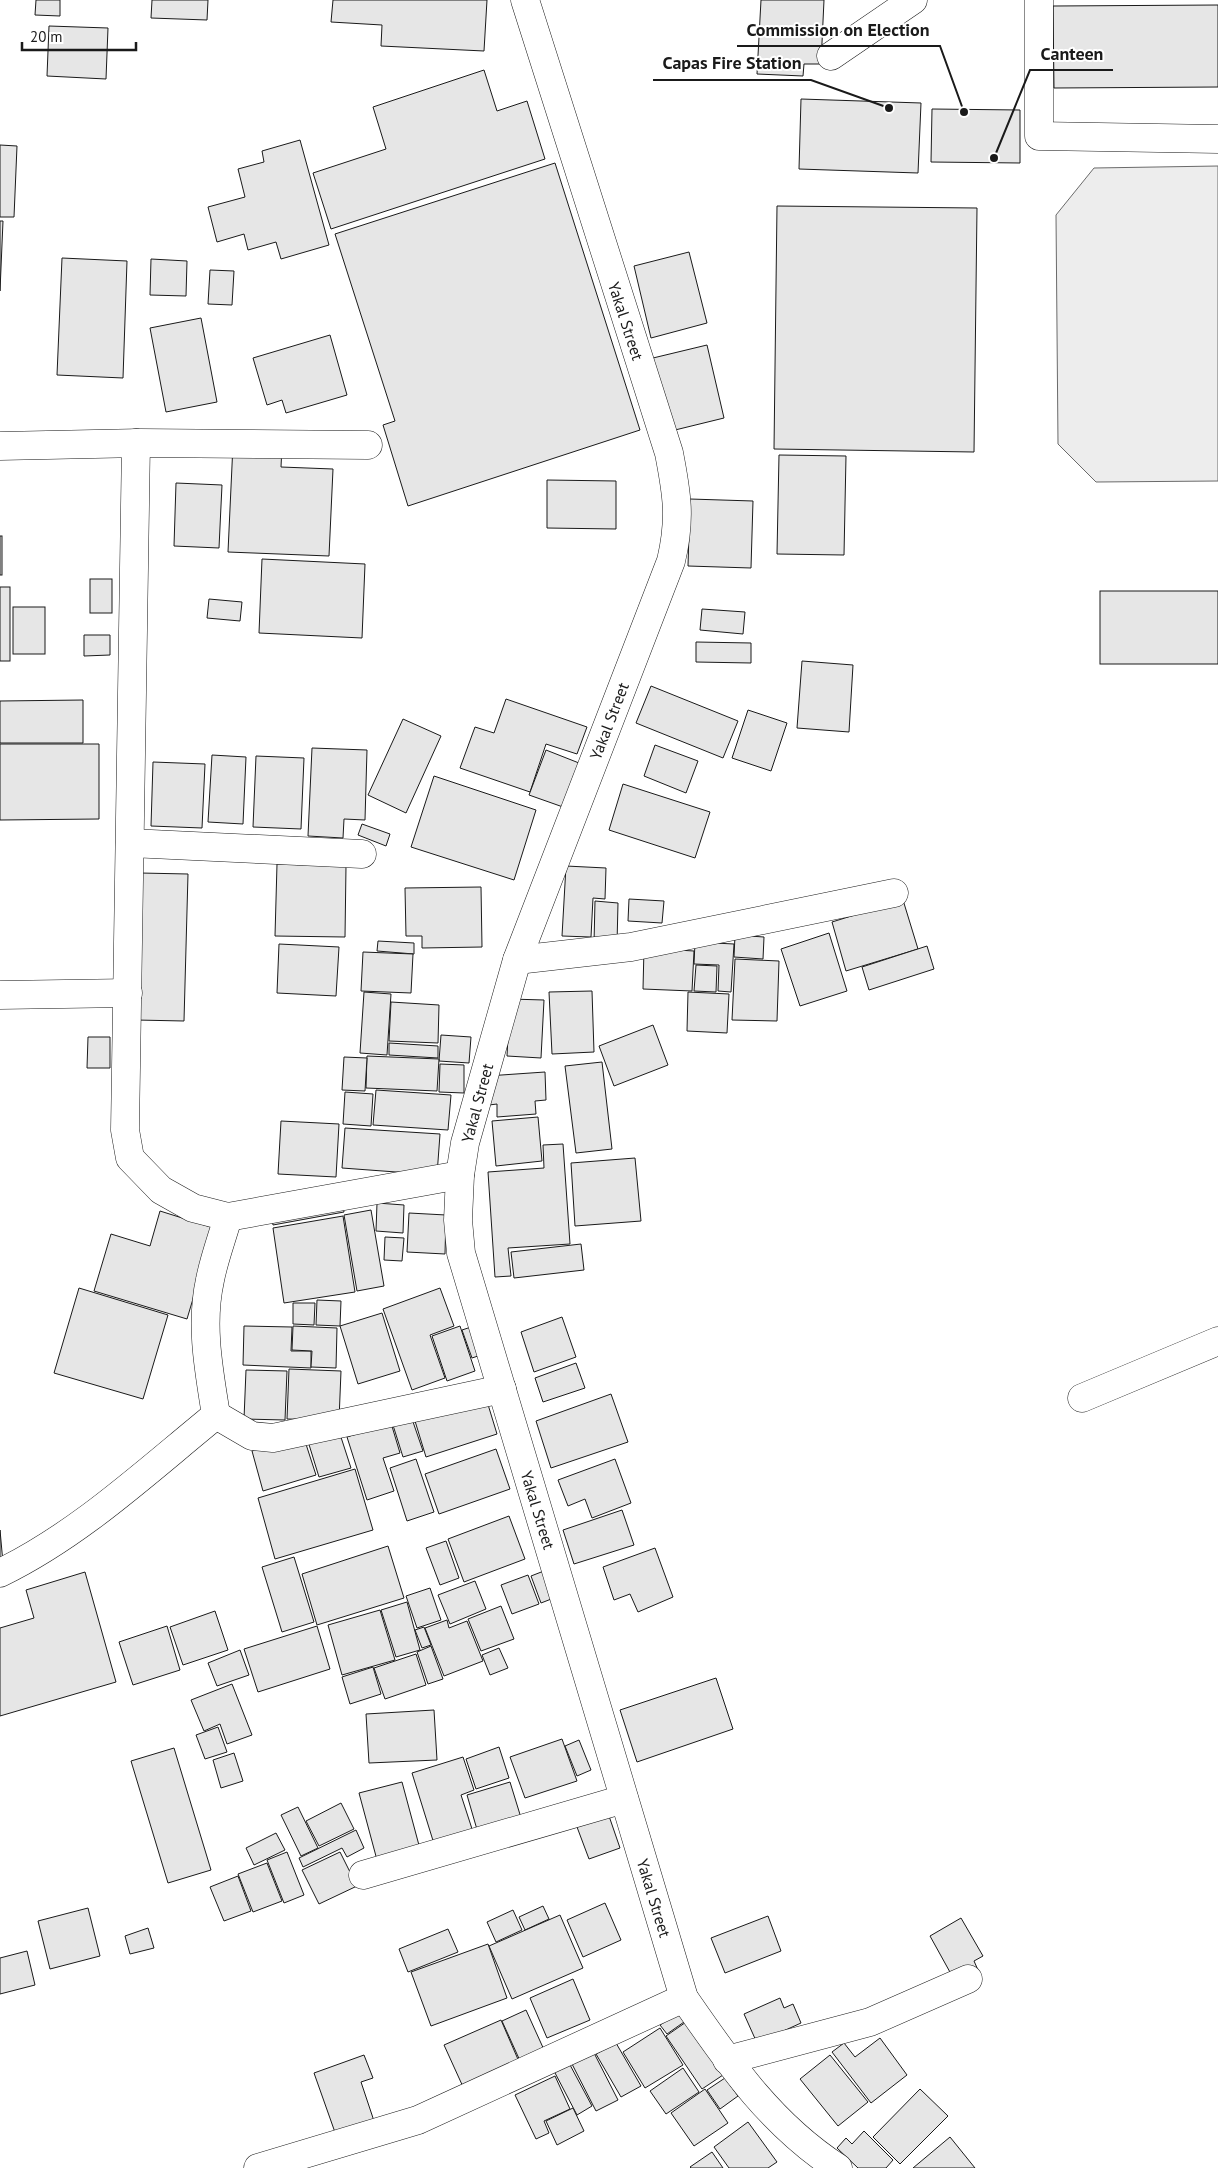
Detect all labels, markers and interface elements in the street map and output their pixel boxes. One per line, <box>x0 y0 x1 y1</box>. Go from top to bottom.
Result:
callout: Commission on Election <box>737 13 940 46</box>
text: Commission on Election <box>746 18 930 41</box>
scale bar <box>22 20 136 52</box>
text: 20 m <box>30 27 63 46</box>
callout: Canteen <box>1030 37 1113 70</box>
text: Canteen <box>1041 42 1103 65</box>
callout: Capas Fire Station <box>653 47 811 80</box>
text: Capas Fire Station <box>663 51 801 74</box>
street label: Yakal Street <box>604 279 648 363</box>
street label: Yakal Street <box>585 679 633 762</box>
street label: Yakal Street <box>457 1061 497 1145</box>
street label: Yakal Street <box>517 1468 560 1552</box>
street label: Yakal Street <box>633 1856 676 1940</box>

